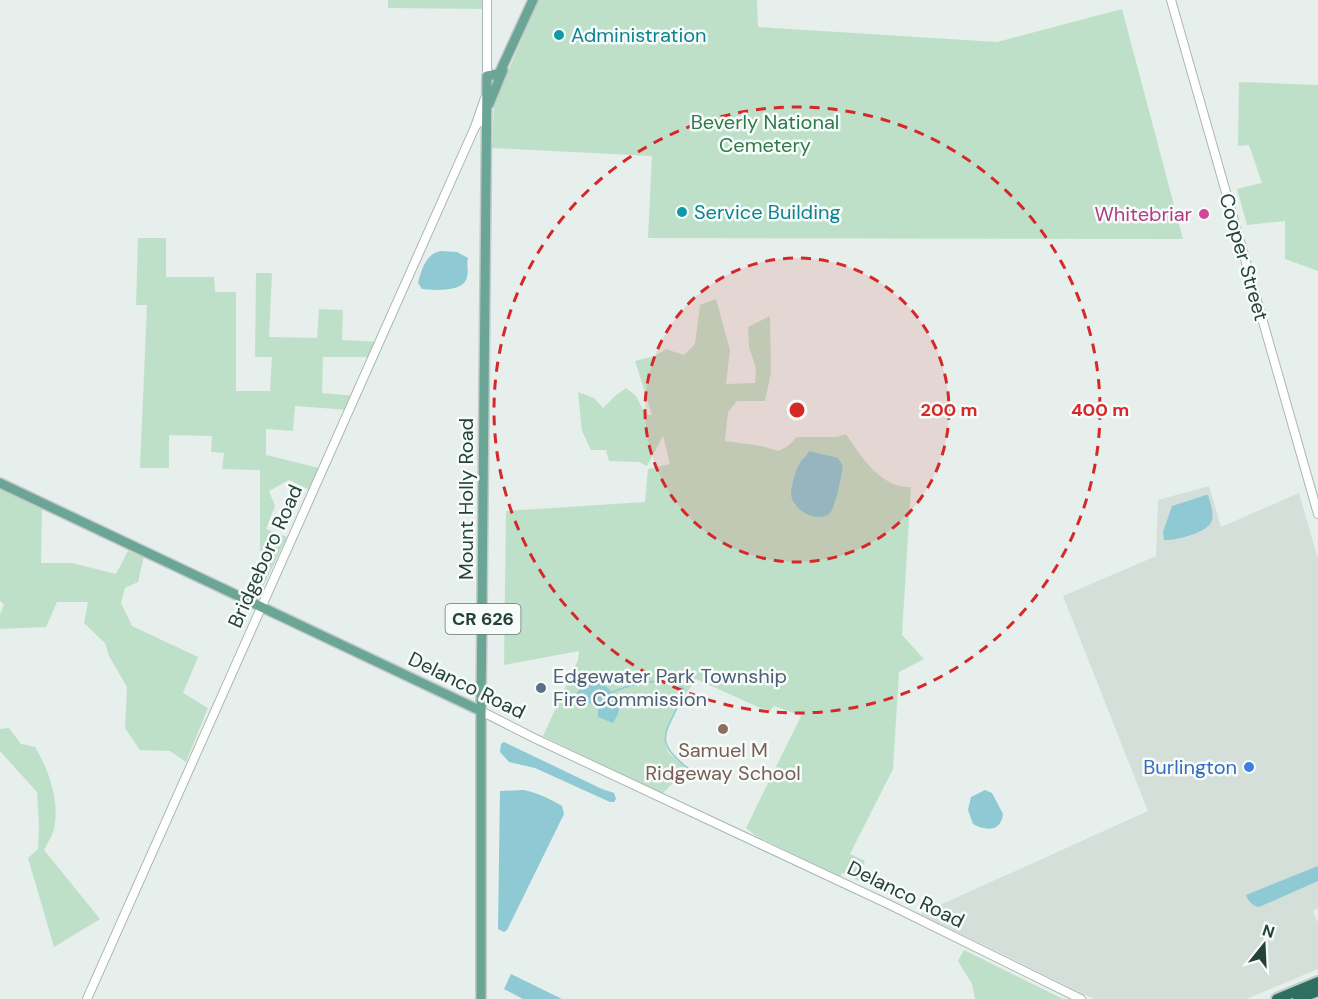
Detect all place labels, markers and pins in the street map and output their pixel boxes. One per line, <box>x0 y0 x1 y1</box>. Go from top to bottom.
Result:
place label: Administration <box>571 22 707 48</box>
marker: Administration <box>552 28 566 42</box>
place label: Service Building <box>694 199 841 225</box>
place label: Whitebriar <box>1094 201 1192 227</box>
marker: Service Building <box>675 205 689 219</box>
marker: Whitebriar <box>1197 207 1211 221</box>
centre of rings <box>787 400 807 420</box>
place label: Edgewater Park Township Fire Commission <box>553 663 787 712</box>
marker: Edgewater Park Township Fire Commission <box>534 681 548 695</box>
marker: Samuel M Ridgeway School <box>716 722 730 736</box>
place label: Samuel M Ridgeway School <box>645 737 801 786</box>
place label: Burlington <box>1143 754 1237 780</box>
marker: Burlington <box>1242 760 1256 774</box>

